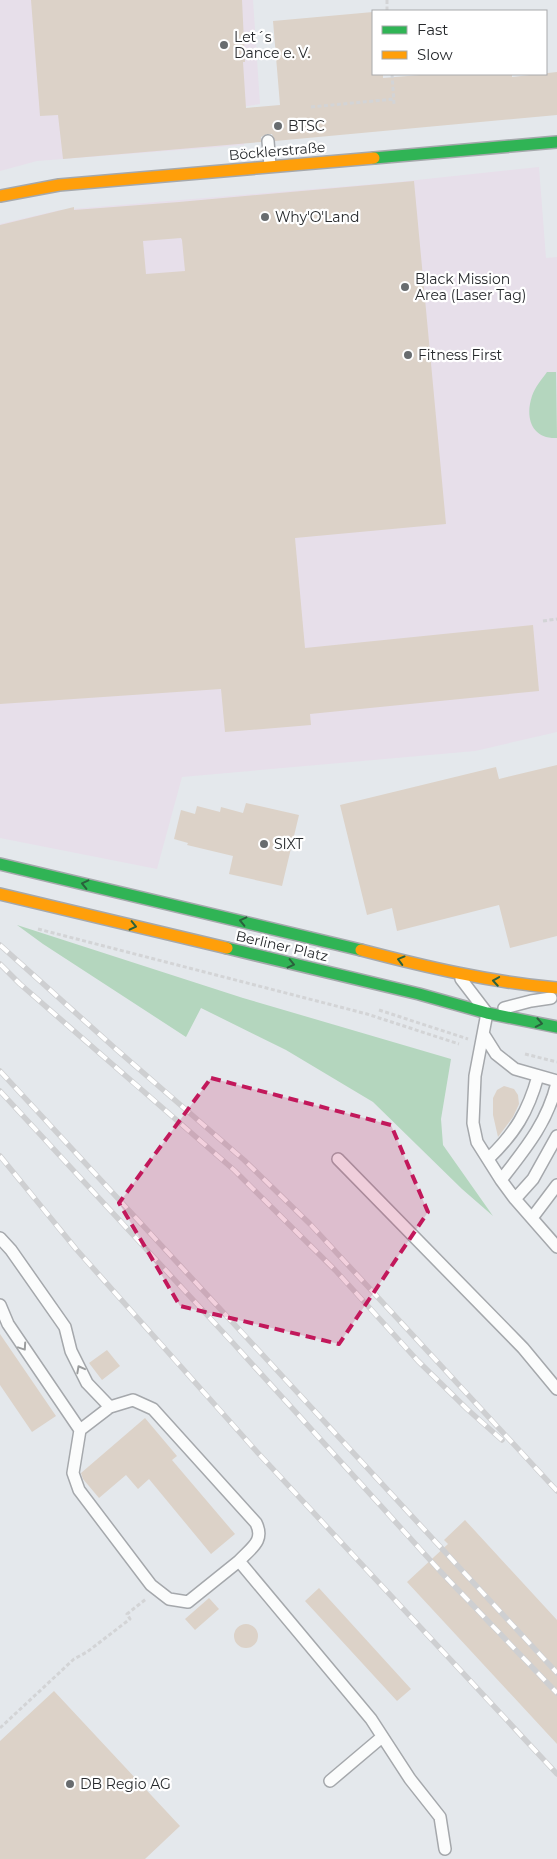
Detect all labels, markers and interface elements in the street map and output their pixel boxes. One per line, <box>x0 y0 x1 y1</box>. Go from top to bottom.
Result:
legend <box>372 10 547 75</box>
text: Fast <box>417 20 448 39</box>
place label: Let´s Dance e. V. <box>234 28 311 62</box>
marker: Let´s Dance e. V. <box>218 39 230 51</box>
text: Slow <box>417 45 453 64</box>
place label: BTSC <box>288 117 325 135</box>
marker: BTSC <box>272 120 284 132</box>
street label: Böcklerstraße <box>228 138 326 164</box>
place label: Why'O'Land <box>275 208 359 226</box>
marker: Why'O'Land <box>259 211 271 223</box>
place label: Black Mission Area (Laser Tag) <box>415 270 526 304</box>
marker: Black Mission Area (Laser Tag) <box>399 281 411 293</box>
place label: Fitness First <box>418 346 502 364</box>
marker: Fitness First <box>402 349 414 361</box>
place label: SIXT <box>274 835 303 853</box>
marker: SIXT <box>258 838 270 850</box>
one-way arrow <box>81 879 90 890</box>
one-way arrow <box>239 916 248 927</box>
one-way arrow <box>128 920 137 931</box>
street label: Berliner Platz <box>234 927 330 965</box>
one-way arrow <box>397 955 406 966</box>
one-way arrow <box>286 958 295 969</box>
one-way arrow <box>491 976 499 987</box>
one-way arrow <box>535 1018 544 1028</box>
one-way arrow <box>17 1342 27 1351</box>
one-way arrow <box>76 1365 86 1374</box>
place label: DB Regio AG <box>80 1775 171 1793</box>
marker: DB Regio AG <box>64 1778 76 1790</box>

